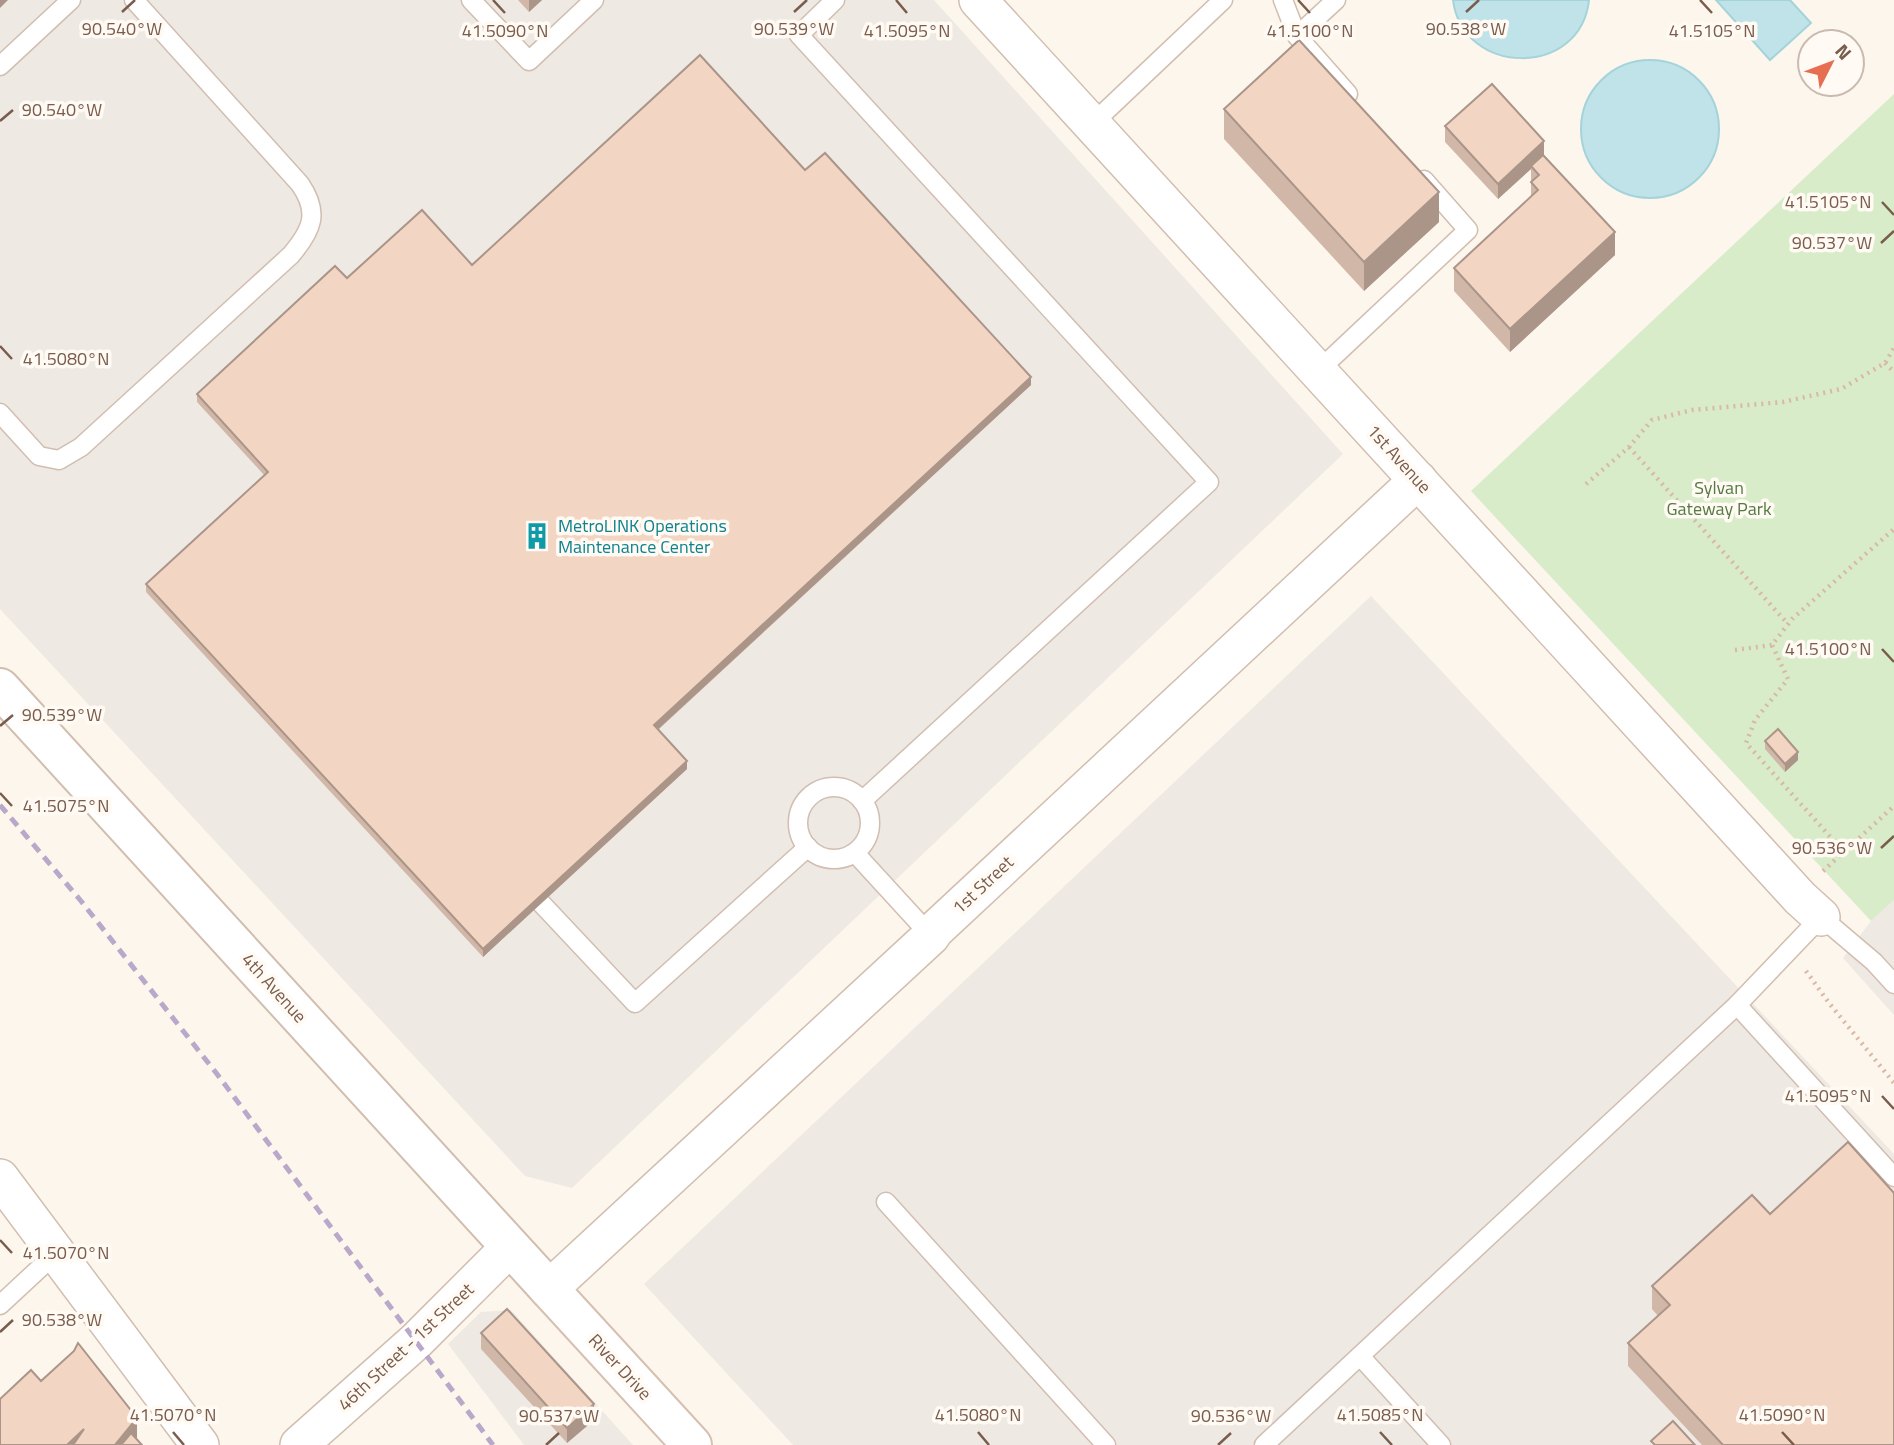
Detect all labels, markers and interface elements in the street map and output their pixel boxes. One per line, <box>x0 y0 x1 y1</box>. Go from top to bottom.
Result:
text: 90.540°W <box>82 15 162 42</box>
text: 90.539°W <box>754 15 834 42</box>
text: 90.538°W <box>1426 15 1506 42</box>
text: 41.5090°N <box>462 17 548 44</box>
text: 41.5095°N <box>864 17 950 44</box>
text: 41.5100°N <box>1267 17 1353 44</box>
text: 41.5105°N <box>1669 17 1755 44</box>
north arrow <box>1796 28 1866 98</box>
text: N <box>1829 37 1859 66</box>
text: 90.540°W <box>22 96 102 123</box>
text: 41.5105°N <box>1785 188 1871 215</box>
text: 90.537°W <box>1792 229 1872 256</box>
text: 41.5080°N <box>23 345 109 372</box>
street label: 1st Avenue <box>1361 418 1438 499</box>
park label: Sylvan Gateway Park <box>1666 474 1772 522</box>
place label: MetroLINK Operations Maintenance Center <box>558 512 727 560</box>
building icon: MetroLINK Operations Maintenance Center <box>522 521 552 551</box>
text: 41.5100°N <box>1785 635 1871 662</box>
text: 90.539°W <box>22 701 102 728</box>
text: 41.5075°N <box>23 792 109 819</box>
text: 90.536°W <box>1792 834 1872 861</box>
street label: 1st Street <box>946 849 1020 920</box>
street label: 4th Avenue <box>235 947 313 1029</box>
text: 41.5095°N <box>1785 1082 1871 1109</box>
text: 41.5070°N <box>23 1239 109 1266</box>
street label: 46th Street - 1st Street <box>332 1276 480 1417</box>
text: 90.538°W <box>22 1306 102 1333</box>
street label: River Drive <box>582 1327 658 1406</box>
text: 41.5070°N <box>130 1401 216 1428</box>
text: 41.5080°N <box>935 1401 1021 1428</box>
text: 41.5085°N <box>1337 1401 1423 1428</box>
text: 41.5090°N <box>1739 1401 1825 1428</box>
text: 90.537°W <box>519 1402 599 1429</box>
text: 90.536°W <box>1191 1402 1271 1429</box>

